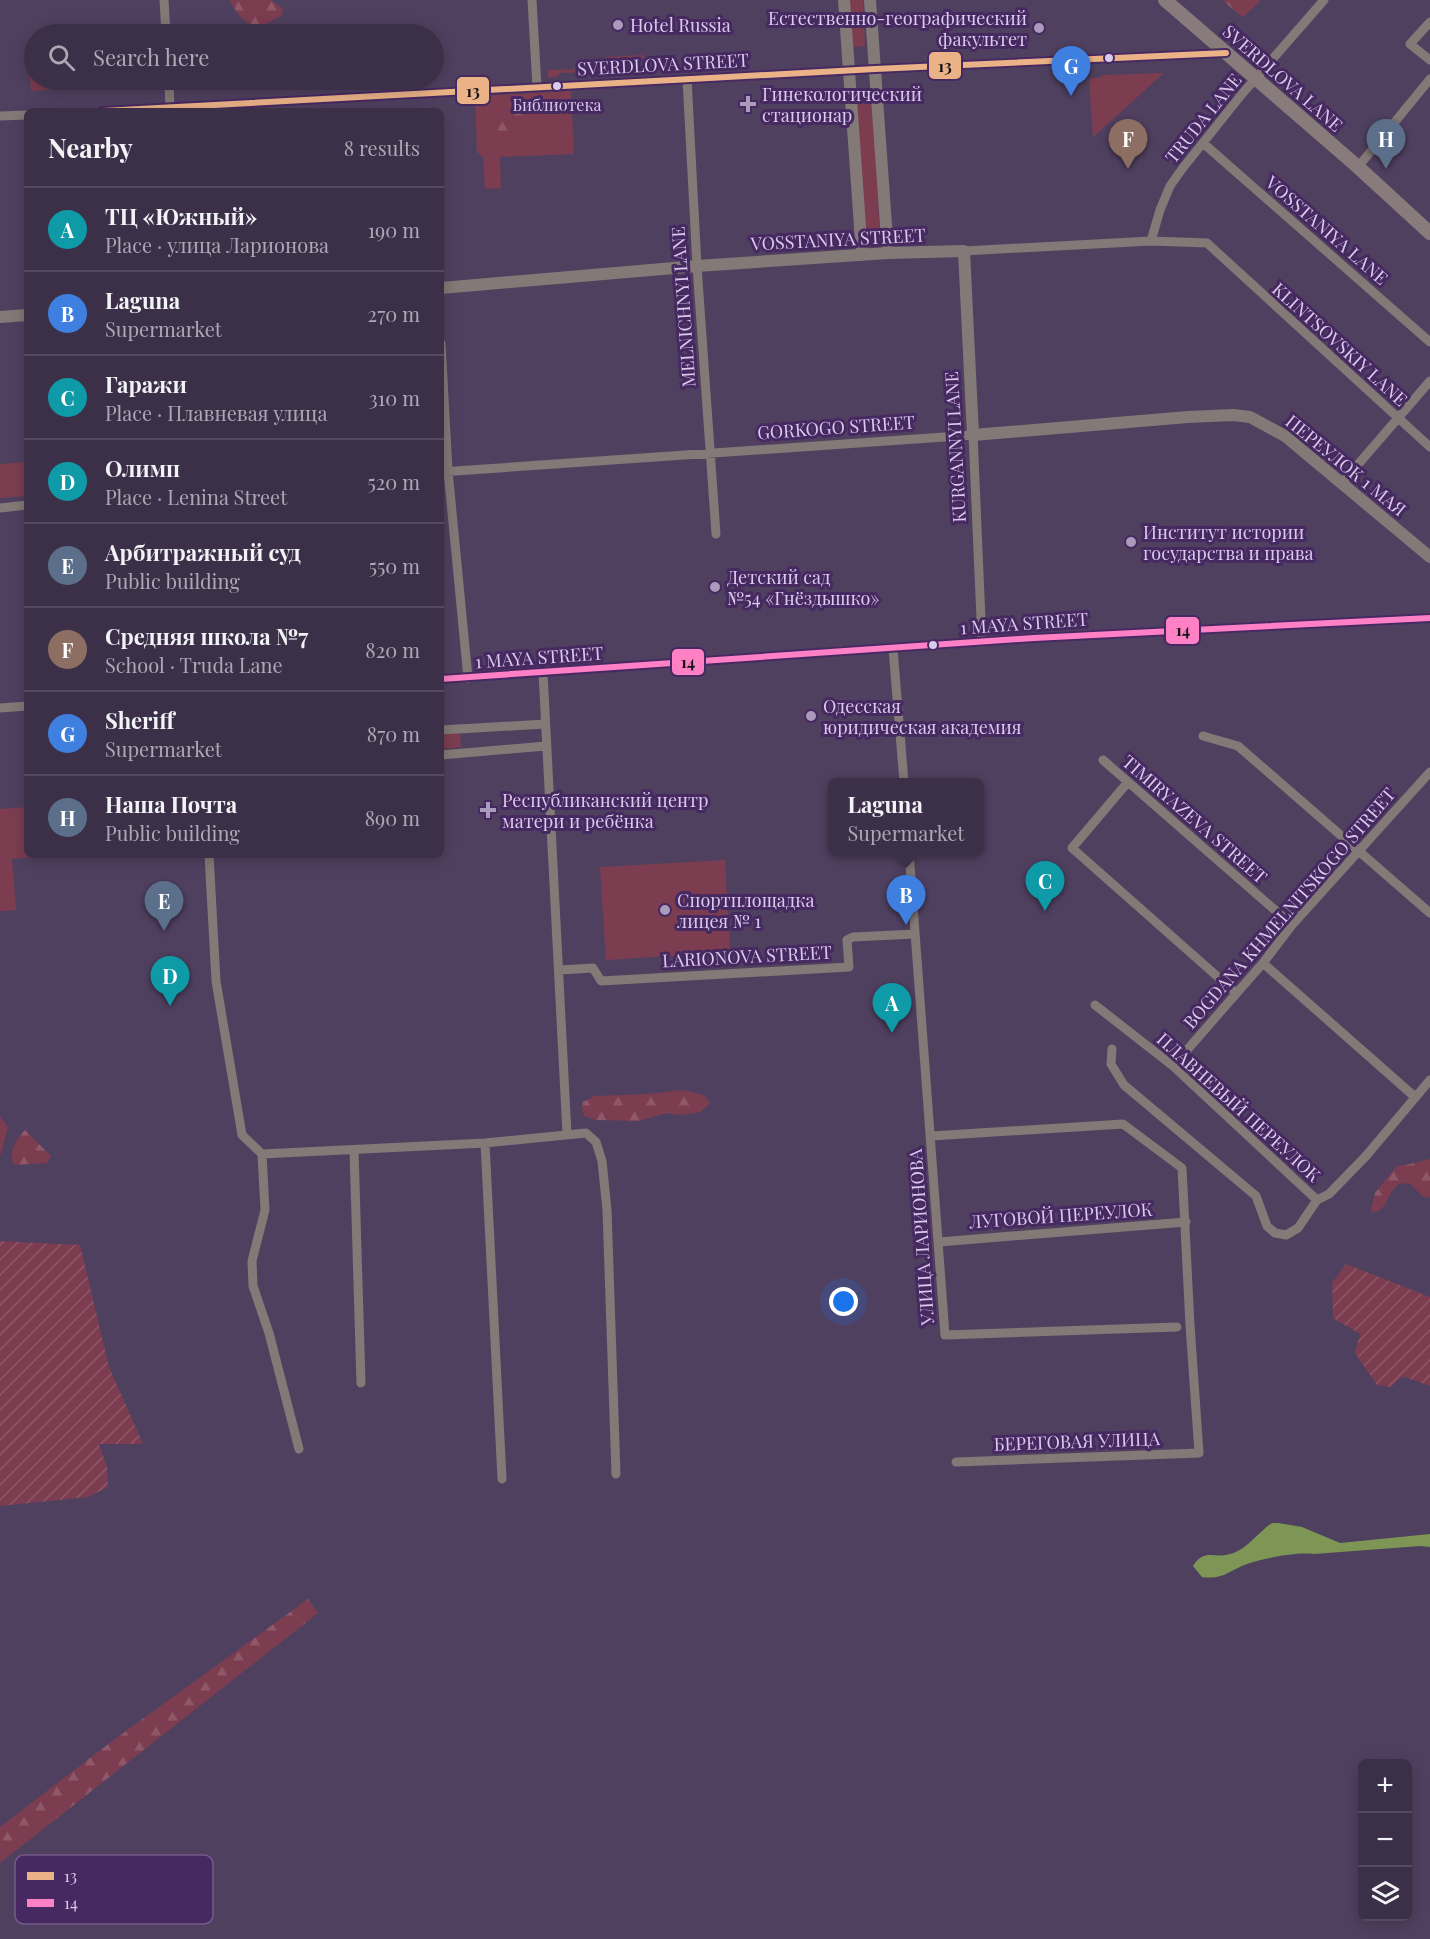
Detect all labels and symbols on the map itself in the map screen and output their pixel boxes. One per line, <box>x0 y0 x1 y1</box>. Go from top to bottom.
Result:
place label: Естественно-географический факультет <box>768 6 1027 51</box>
place label: Hotel Russia <box>630 13 731 37</box>
marker: Hotel Russia <box>611 18 625 32</box>
street label: SVERDLOVA LANE <box>1218 19 1348 137</box>
marker: Естественно-географический факультет <box>1032 21 1046 35</box>
pin: G <box>1052 46 1090 96</box>
street label: SVERDLOVA STREET <box>577 48 749 80</box>
line badge: 13 <box>928 51 962 80</box>
unlabelled marker <box>1103 52 1115 64</box>
text: 13 <box>938 55 952 76</box>
street label: TRUDA LANE <box>1159 68 1247 168</box>
line badge: 13 <box>456 76 490 105</box>
text: 13 <box>466 80 480 101</box>
marker: Библиотека <box>551 80 563 92</box>
place label: Гинекологический стационар <box>762 82 922 127</box>
place label: Библиотека <box>512 94 602 115</box>
marker: Гинекологический стационар <box>739 95 757 113</box>
pin: F <box>1108 120 1148 169</box>
pin: H <box>1366 120 1406 169</box>
street label: VOSSTANIYA LANE <box>1260 170 1393 290</box>
street label: VOSSTANIYA STREET <box>749 222 926 256</box>
street label: MELNICHNYI LANE <box>665 226 701 388</box>
street label: KLINTSOVSKIY LANE <box>1267 277 1413 411</box>
street label: KURGANNYI LANE <box>939 371 971 523</box>
street label: ПЕРЕУЛОК 1 МАЯ <box>1281 409 1411 521</box>
street label: GORKOGO STREET <box>756 410 916 444</box>
place label: Институт истории государства и права <box>1143 520 1314 565</box>
marker: Институт истории государства и права <box>1124 535 1138 549</box>
place label: Детский сад №54 «Гнёздышко» <box>727 565 879 610</box>
marker: Детский сад №54 «Гнёздышко» <box>708 580 722 594</box>
street label: 1 MAYA STREET <box>959 607 1089 639</box>
line badge: 14 <box>1165 616 1200 645</box>
text: 14 <box>1176 619 1190 640</box>
unlabelled marker <box>927 639 939 651</box>
street label: 1 MAYA STREET <box>474 641 604 673</box>
line badge: 14 <box>671 648 705 676</box>
text: 14 <box>681 651 695 672</box>
place label: Одесская юридическая академия <box>823 694 1022 739</box>
marker: Одесская юридическая академия <box>804 709 818 723</box>
street label: TIMIRYAZEVA STREET <box>1118 749 1272 889</box>
street label: BOGDANA KHMELNITSKOGO STREET <box>1178 782 1400 1034</box>
place label: Республиканский центр матери и ребёнка <box>502 788 708 833</box>
marker: Республиканский центр матери и ребёнка <box>479 801 497 819</box>
pin: C <box>1026 862 1064 911</box>
pin: B <box>886 876 926 925</box>
pin: E <box>144 882 184 931</box>
place label: Спортплощадка лицея № 1 <box>677 888 815 933</box>
marker: Спортплощадка лицея № 1 <box>658 903 672 917</box>
street label: LARIONOVA STREET <box>662 940 832 972</box>
pin: D <box>150 956 190 1006</box>
pin: A <box>872 984 912 1033</box>
street label: ПЛАВНЕВЫЙ ПЕРЕУЛОК <box>1152 1027 1326 1187</box>
street label: УЛИЦА ЛАРИОНОВА <box>903 1147 939 1327</box>
street label: ЛУГОВОЙ ПЕРЕУЛОК <box>968 1197 1153 1233</box>
your location <box>829 1287 858 1316</box>
street label: БЕРЕГОВАЯ УЛИЦА <box>993 1426 1161 1456</box>
legend <box>15 1855 213 1924</box>
text: 13 <box>64 1865 77 1886</box>
text: 14 <box>64 1892 78 1913</box>

